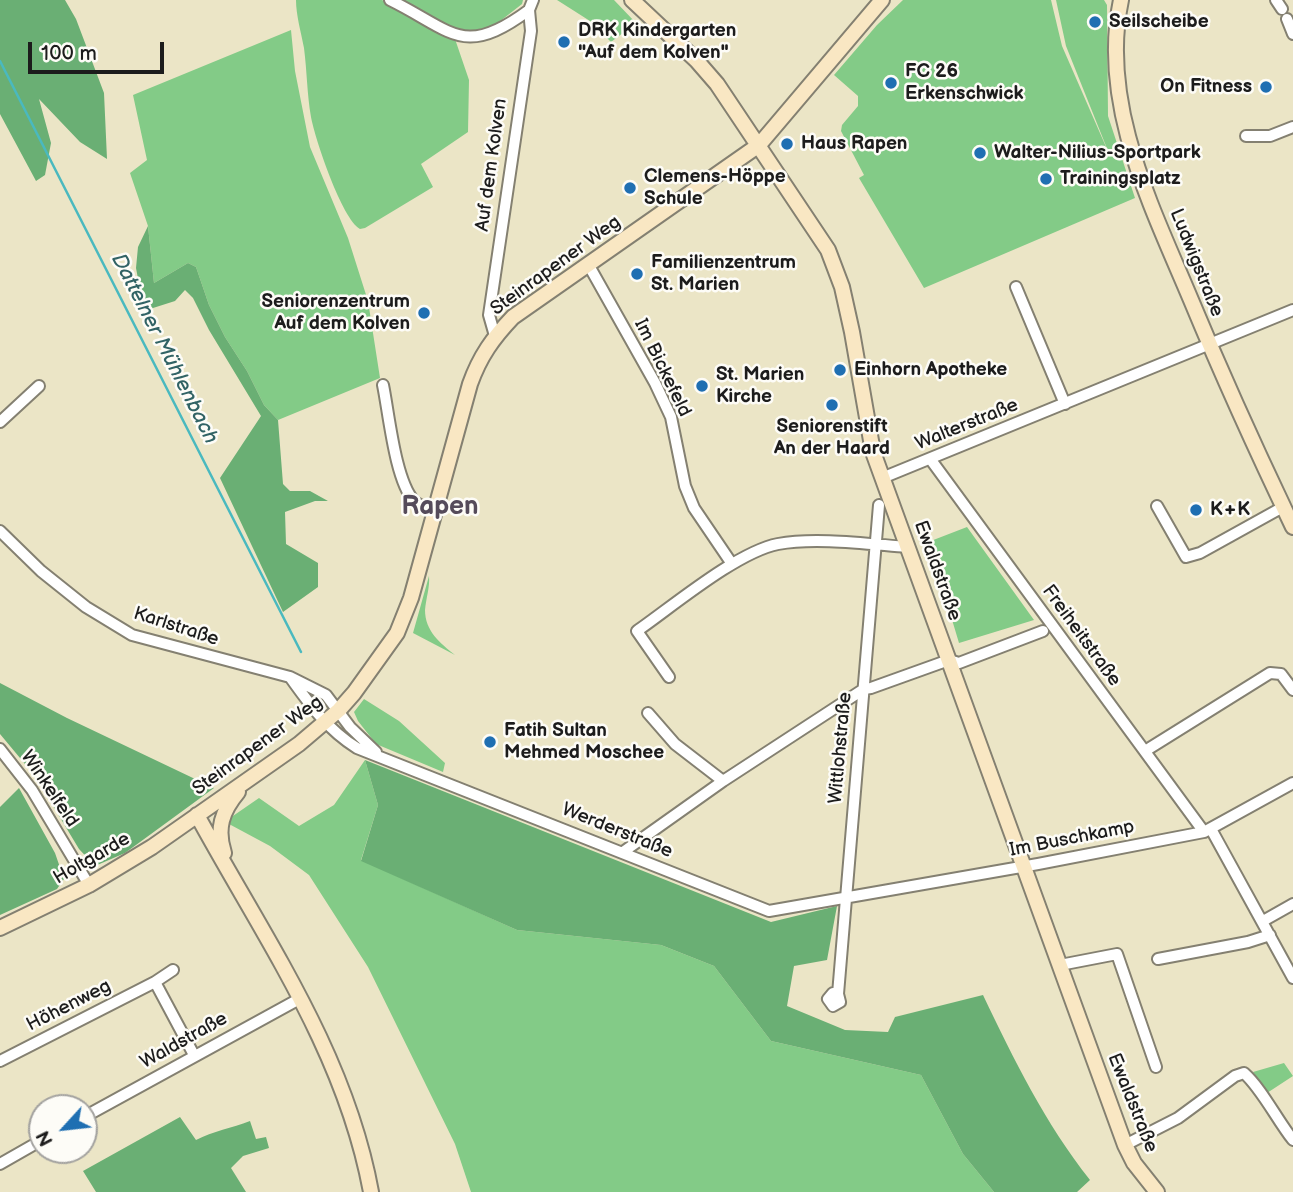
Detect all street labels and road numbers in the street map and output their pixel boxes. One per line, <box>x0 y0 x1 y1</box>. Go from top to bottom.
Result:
street label: Auf dem Kolven <box>471 97 513 233</box>
street label: Ludwigstraße <box>1164 206 1228 320</box>
street label: Steinrapener Weg <box>487 211 625 321</box>
street label: Im Bickefeld <box>629 315 695 421</box>
street label: Walterstraße <box>912 394 1022 456</box>
street label: Ewaldstraße <box>908 518 966 624</box>
street label: Freiheitstraße <box>1037 581 1125 691</box>
street label: Karlstraße <box>131 603 221 651</box>
street label: Steinrapener Weg <box>189 691 327 801</box>
street label: Wittlohstraße <box>825 691 857 805</box>
street label: Winkelfeld <box>15 746 83 832</box>
street label: Werderstraße <box>558 798 676 864</box>
street label: Im Buschkamp <box>1008 816 1136 862</box>
street label: Holtgarde <box>50 828 134 890</box>
street label: Höhenweg <box>23 975 115 1037</box>
street label: Waldstraße <box>136 1008 232 1074</box>
street label: Ewaldstraße <box>1102 1050 1162 1156</box>

